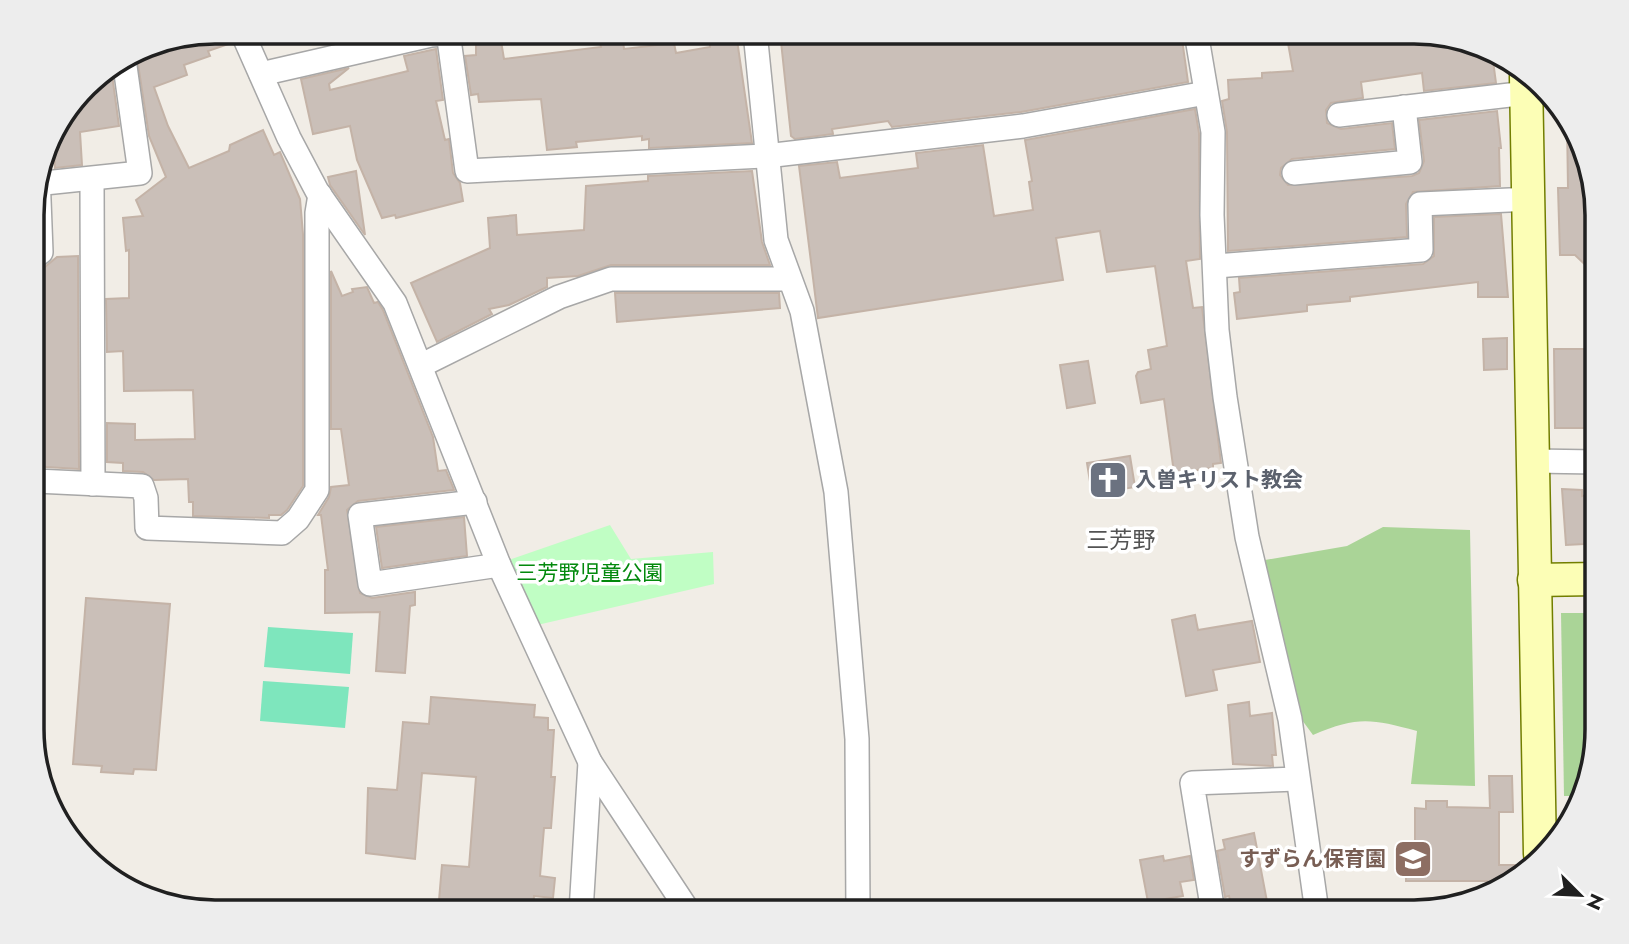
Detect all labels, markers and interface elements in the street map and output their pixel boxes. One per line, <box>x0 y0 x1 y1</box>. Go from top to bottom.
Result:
church icon: 入曽キリスト教会 <box>1087 459 1129 501</box>
place label: 入曽キリスト教会 <box>1135 465 1303 495</box>
district label: 三芳野 <box>1087 523 1156 557</box>
park label: 三芳野児童公園 <box>517 558 664 588</box>
school or university icon: すずらん保育園 <box>1392 838 1434 880</box>
place label: すずらん保育園 <box>1239 844 1386 874</box>
north arrow <box>1545 860 1615 930</box>
text: N <box>1580 889 1610 914</box>

